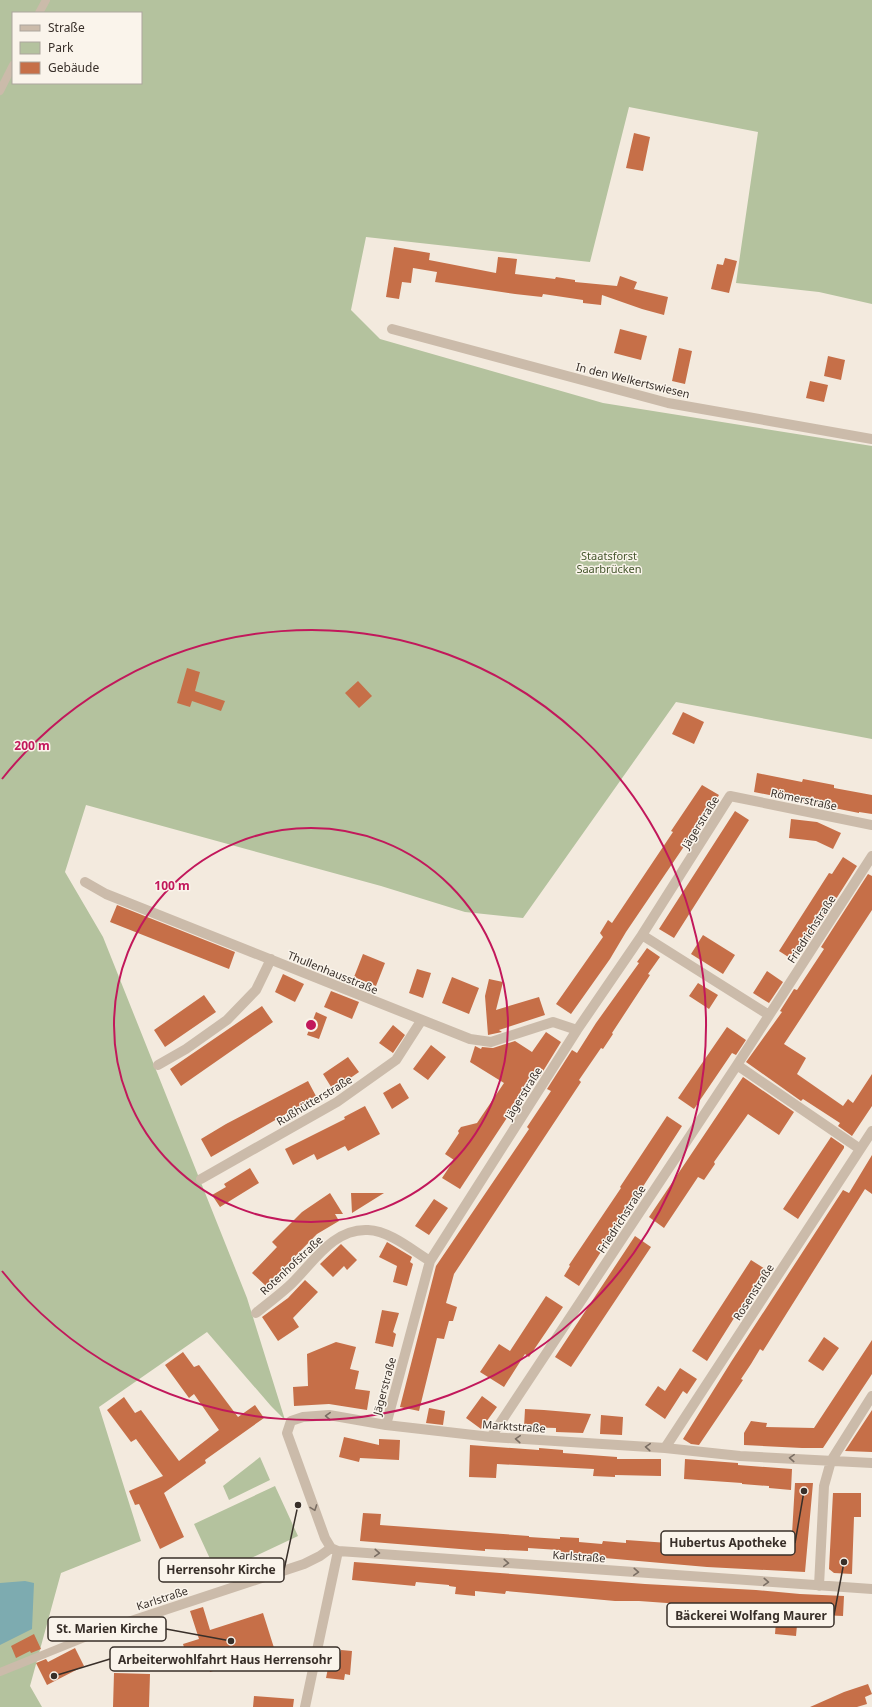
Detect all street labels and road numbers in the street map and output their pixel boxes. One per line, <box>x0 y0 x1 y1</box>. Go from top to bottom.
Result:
street label: In den Welkertswiesen <box>574 359 692 401</box>
street label: Römerstraße <box>769 785 839 813</box>
street label: Jägerstraße <box>677 793 722 852</box>
street label: Friedrichstraße <box>783 892 839 966</box>
street label: Thullenhausstraße <box>286 947 380 997</box>
street label: Jägerstraße <box>500 1064 545 1123</box>
street label: Rußhütterstraße <box>273 1071 355 1129</box>
street label: Friedrichstraße <box>593 1182 649 1256</box>
street label: Rotenhofstraße <box>256 1232 326 1298</box>
street label: Rosenstraße <box>729 1261 777 1323</box>
street label: Jägerstraße <box>369 1355 399 1418</box>
street label: Marktstraße <box>482 1416 546 1436</box>
street label: Karlstraße <box>552 1547 606 1565</box>
street label: Karlstraße <box>134 1583 190 1613</box>

